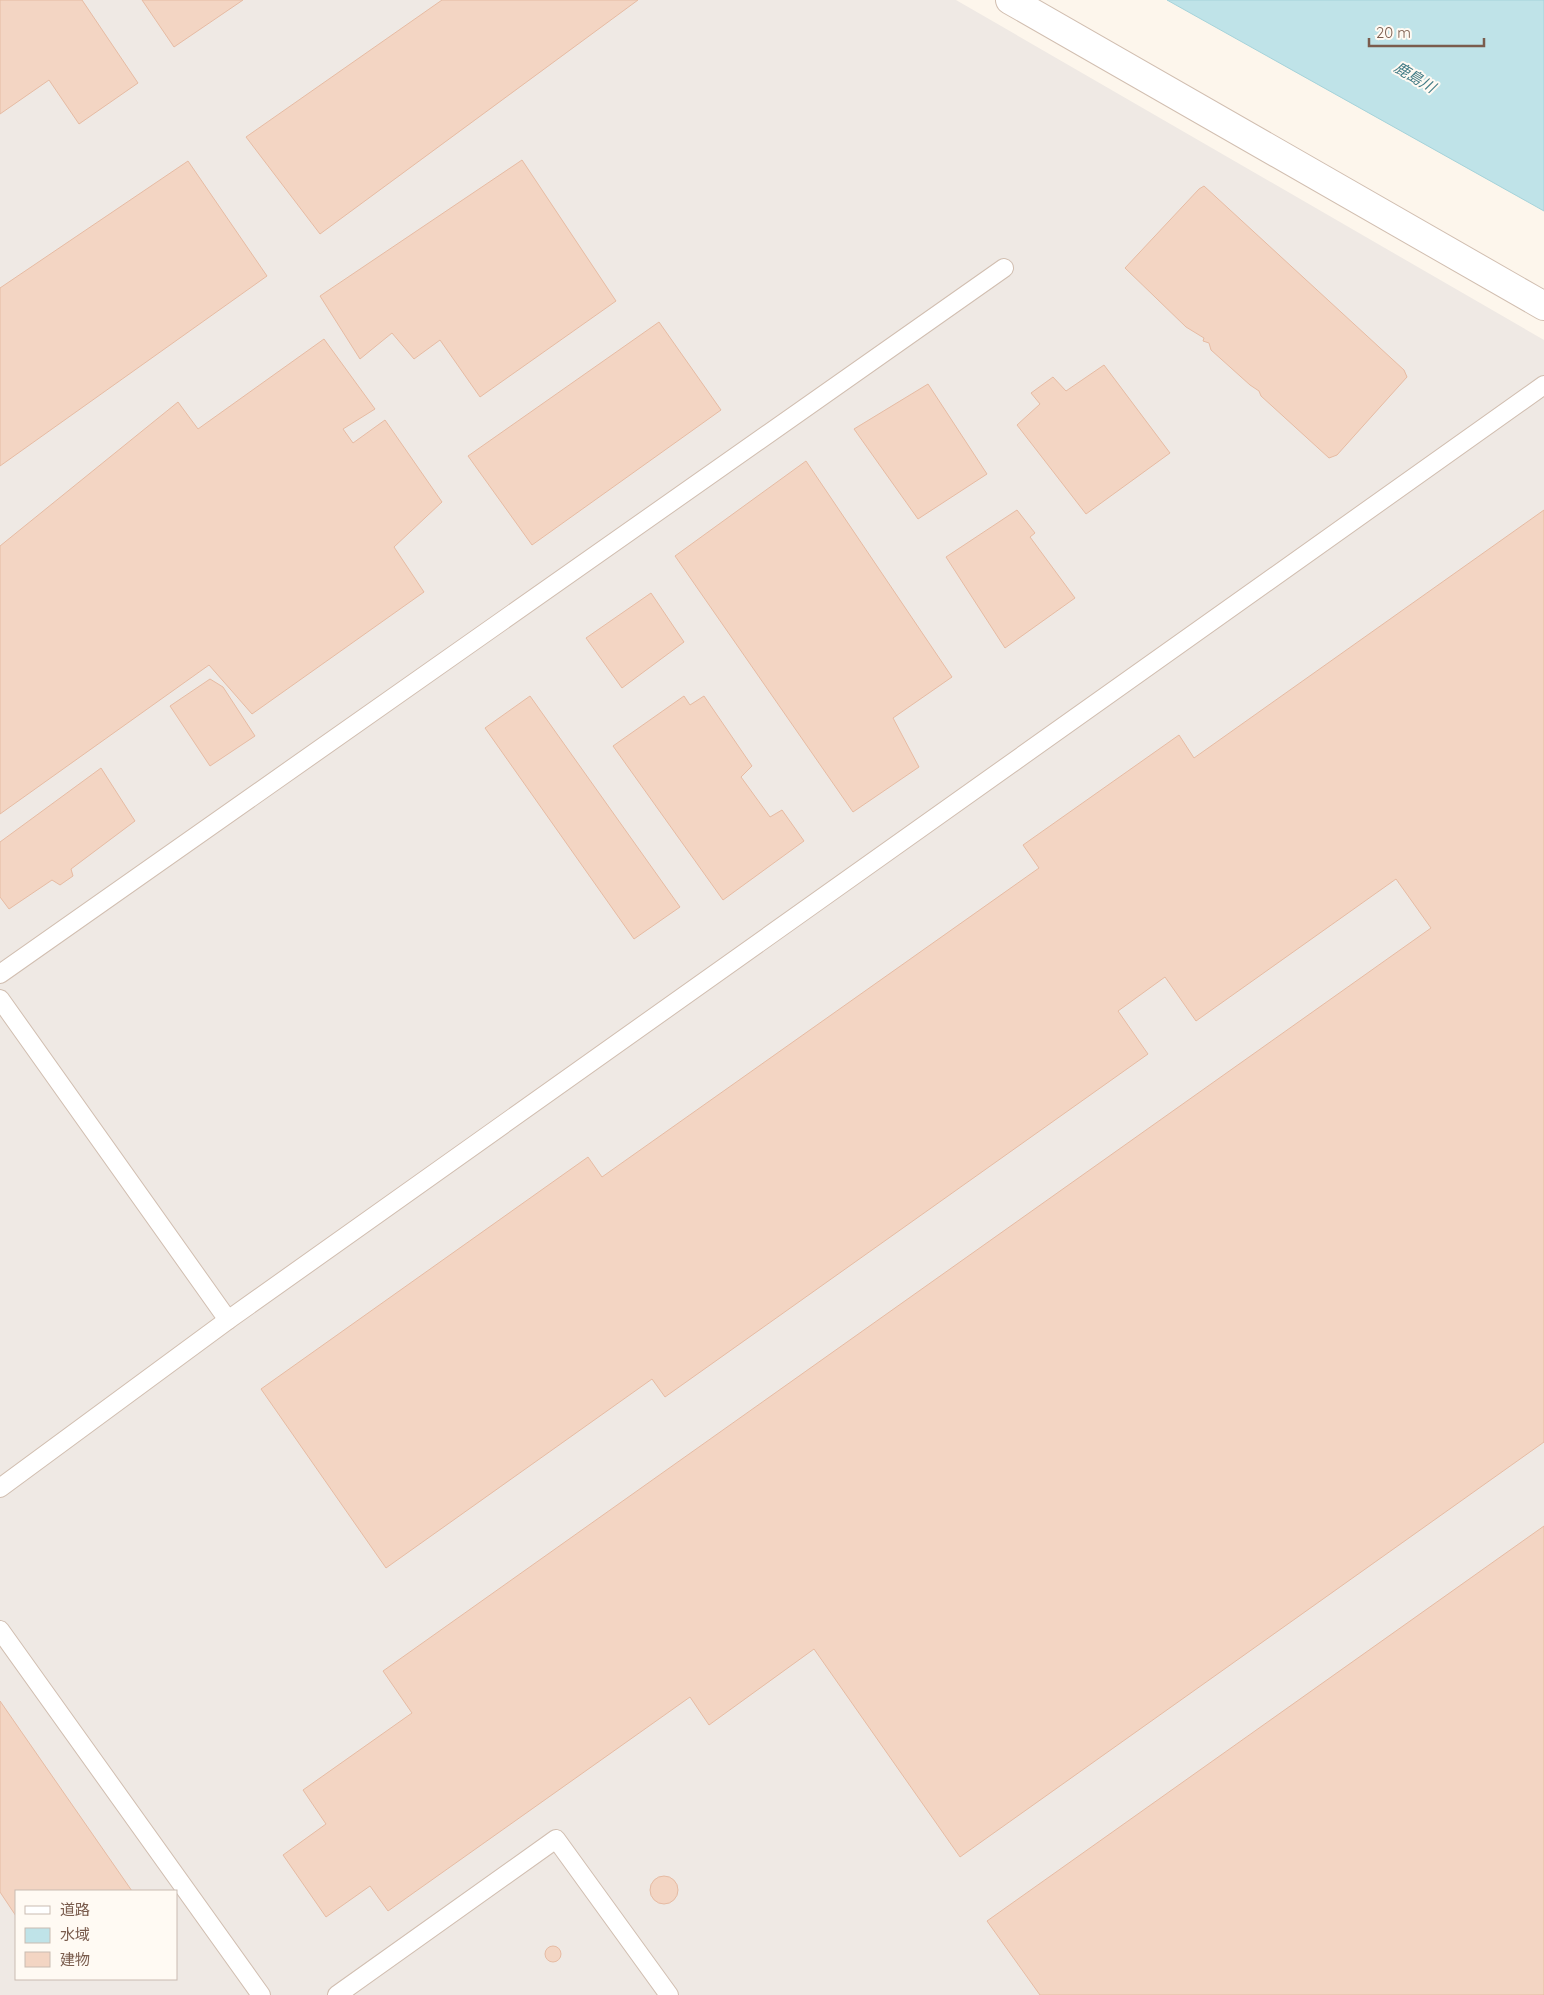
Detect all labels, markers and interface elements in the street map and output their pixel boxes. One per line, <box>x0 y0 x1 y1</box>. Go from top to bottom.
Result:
scale bar <box>1369 15 1484 47</box>
text: 20 m <box>1376 23 1411 42</box>
water label: 鹿島川 <box>1391 57 1441 98</box>
legend <box>15 1890 178 1980</box>
text: 道路 <box>60 1900 90 1919</box>
text: 水域 <box>60 1925 90 1944</box>
text: 建物 <box>60 1950 90 1969</box>

